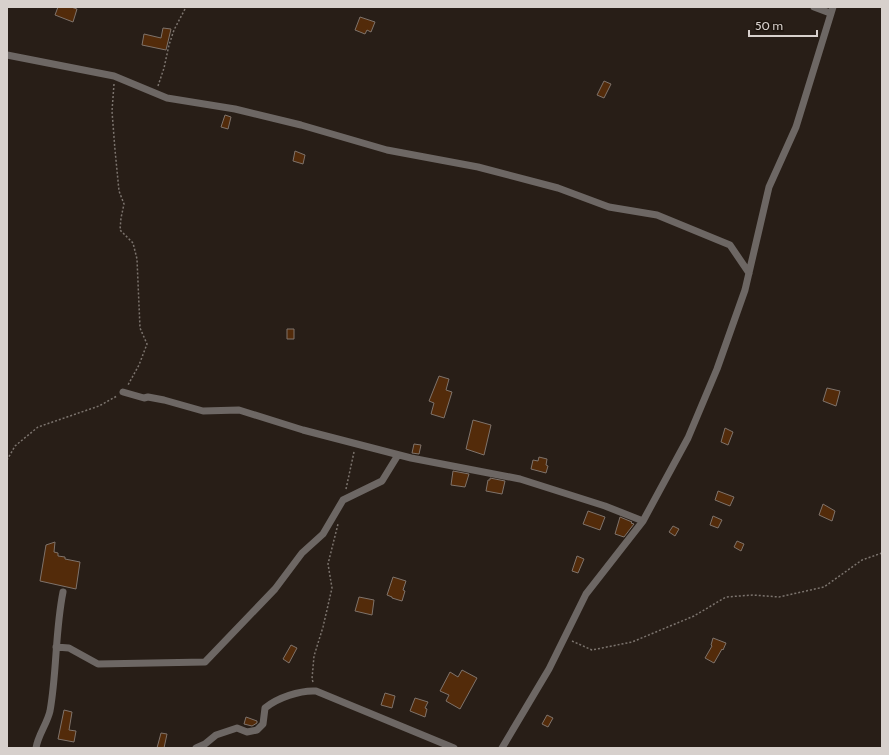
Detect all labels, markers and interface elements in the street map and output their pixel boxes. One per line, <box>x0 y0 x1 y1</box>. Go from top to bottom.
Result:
scale bar <box>749 12 817 38</box>
text: 50 m <box>755 18 783 33</box>

